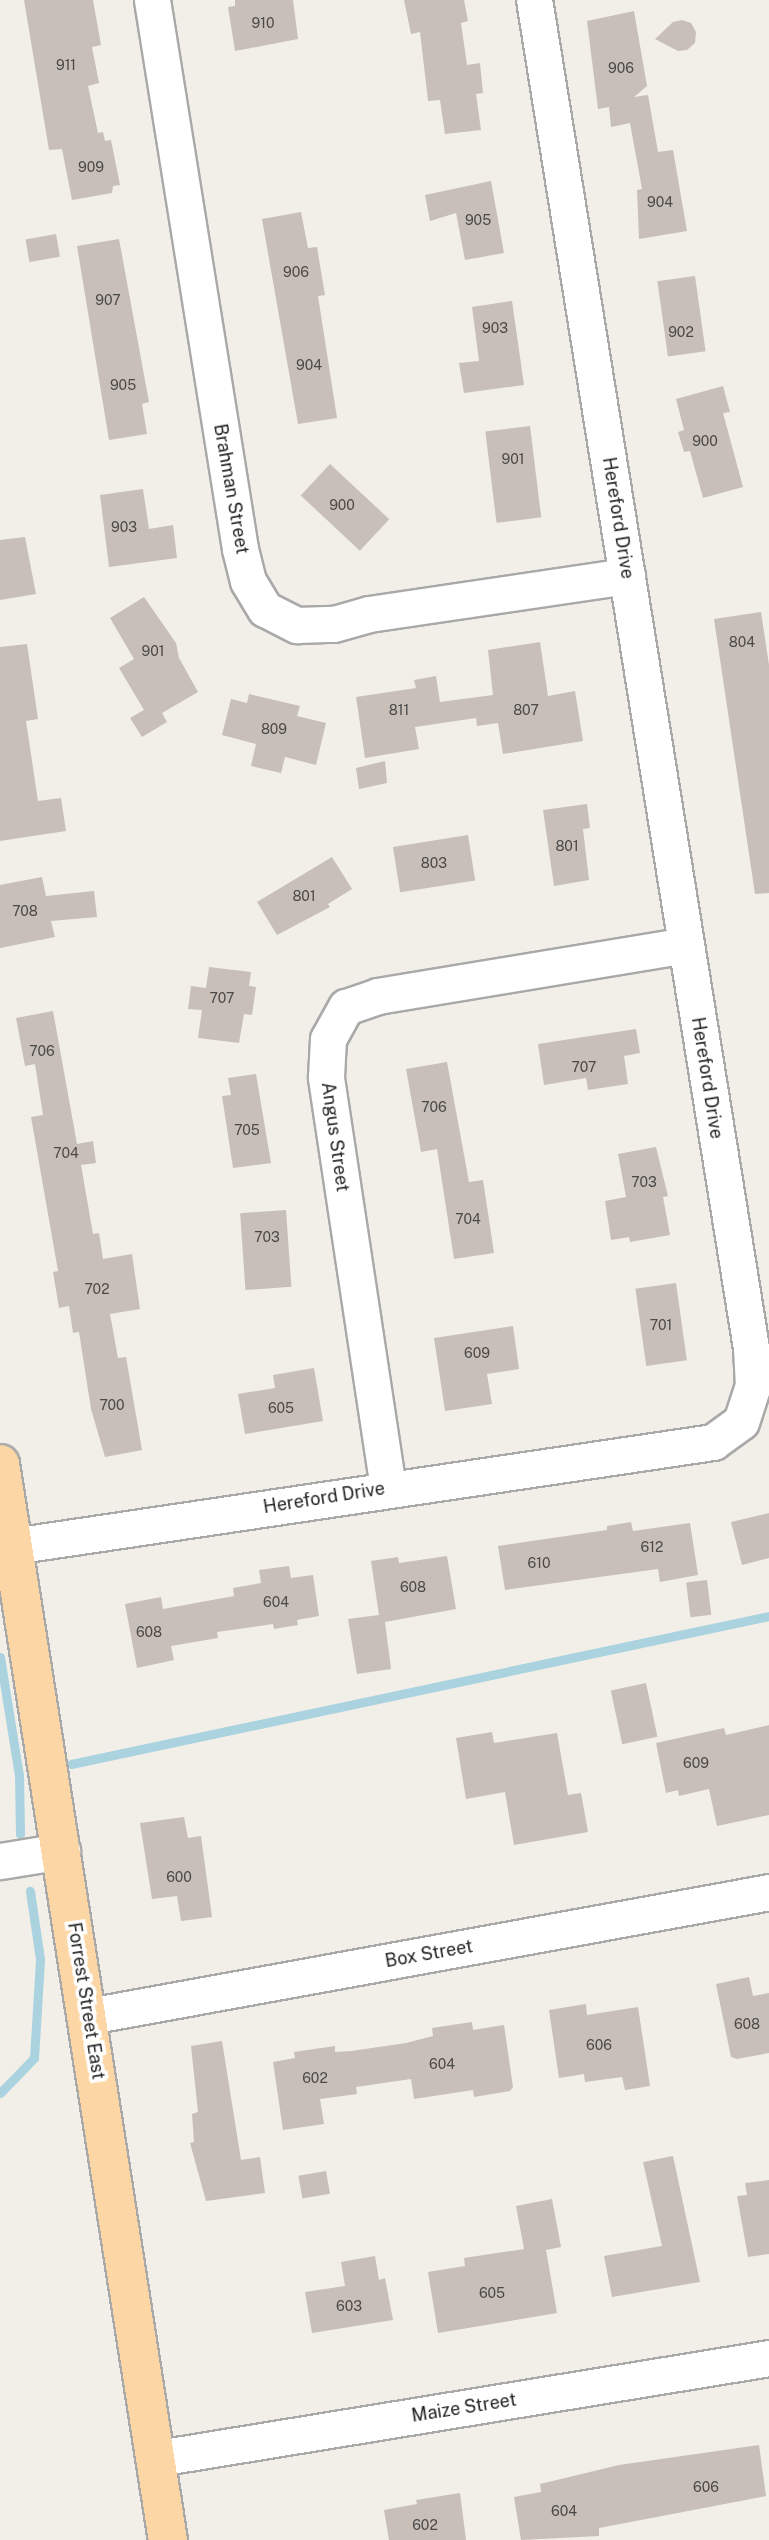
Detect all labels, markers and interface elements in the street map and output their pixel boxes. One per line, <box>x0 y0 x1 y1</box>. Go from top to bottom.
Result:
house number: 910 <box>251 15 275 31</box>
house number: 911 <box>56 57 76 73</box>
house number: 906 <box>608 60 634 76</box>
house number: 909 <box>78 159 104 175</box>
house number: 904 <box>647 194 673 210</box>
house number: 905 <box>465 212 491 228</box>
house number: 906 <box>283 264 309 280</box>
house number: 907 <box>95 292 121 308</box>
house number: 903 <box>482 320 508 336</box>
house number: 902 <box>668 324 694 340</box>
house number: 904 <box>296 357 322 373</box>
house number: 905 <box>110 377 136 393</box>
street label: Brahman Street <box>209 422 253 556</box>
house number: 900 <box>692 433 718 449</box>
house number: 901 <box>502 451 524 467</box>
street label: Hereford Drive <box>598 456 638 580</box>
house number: 900 <box>329 497 355 513</box>
house number: 903 <box>111 519 137 535</box>
house number: 804 <box>729 634 755 650</box>
house number: 901 <box>142 643 164 659</box>
house number: 811 <box>389 702 409 718</box>
house number: 807 <box>513 702 539 718</box>
house number: 809 <box>261 721 287 737</box>
house number: 801 <box>555 838 579 854</box>
house number: 803 <box>421 855 447 871</box>
house number: 801 <box>292 888 316 904</box>
house number: 708 <box>12 903 38 919</box>
house number: 707 <box>210 990 234 1006</box>
street label: Hereford Drive <box>687 1016 727 1140</box>
house number: 706 <box>29 1043 55 1059</box>
house number: 707 <box>572 1059 596 1075</box>
street label: Angus Street <box>317 1081 353 1193</box>
house number: 706 <box>421 1099 447 1115</box>
house number: 705 <box>234 1122 260 1138</box>
house number: 704 <box>53 1145 79 1161</box>
house number: 703 <box>631 1174 657 1190</box>
house number: 704 <box>455 1211 481 1227</box>
house number: 703 <box>254 1229 280 1245</box>
house number: 702 <box>84 1281 110 1297</box>
house number: 701 <box>650 1317 672 1333</box>
house number: 609 <box>464 1345 490 1361</box>
house number: 700 <box>99 1397 125 1413</box>
house number: 605 <box>268 1400 294 1416</box>
street label: Hereford Drive <box>262 1478 386 1518</box>
house number: 612 <box>641 1539 663 1555</box>
house number: 610 <box>528 1555 550 1571</box>
house number: 608 <box>400 1579 426 1595</box>
house number: 604 <box>263 1594 289 1610</box>
house number: 608 <box>136 1624 162 1640</box>
house number: 609 <box>683 1755 709 1771</box>
house number: 600 <box>166 1869 192 1885</box>
street label: Forrest Street East <box>63 1921 109 2081</box>
street label: Box Street <box>383 1936 475 1972</box>
house number: 608 <box>734 2016 760 2032</box>
house number: 606 <box>586 2037 612 2053</box>
house number: 604 <box>429 2056 455 2072</box>
house number: 602 <box>302 2070 328 2086</box>
house number: 605 <box>479 2285 505 2301</box>
house number: 603 <box>336 2298 362 2314</box>
street label: Maize Street <box>410 2389 518 2427</box>
house number: 606 <box>693 2479 719 2495</box>
house number: 604 <box>551 2503 577 2519</box>
house number: 602 <box>412 2517 438 2533</box>

